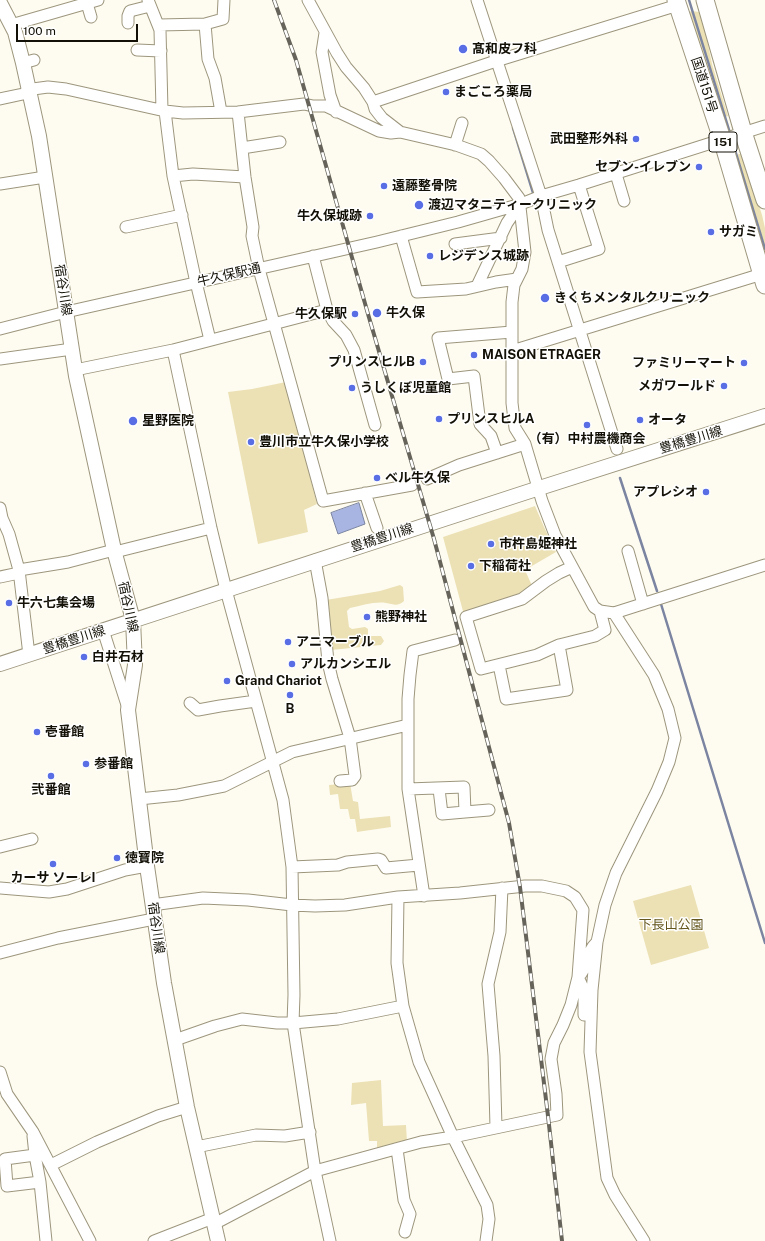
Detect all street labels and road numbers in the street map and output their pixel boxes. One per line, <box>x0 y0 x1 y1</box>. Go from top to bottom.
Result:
street label: 国道151号 <box>688 55 720 115</box>
road number: 151 <box>709 132 737 152</box>
street label: 牛久保駅通 <box>196 260 262 290</box>
street label: 宿谷川線 <box>51 263 75 317</box>
street label: 豊橋豊川線 <box>658 423 724 457</box>
street label: 豊橋豊川線 <box>349 521 415 555</box>
street label: 宿谷川線 <box>115 580 141 634</box>
street label: 豊橋豊川線 <box>41 623 107 657</box>
street label: 宿谷川線 <box>145 901 167 955</box>

